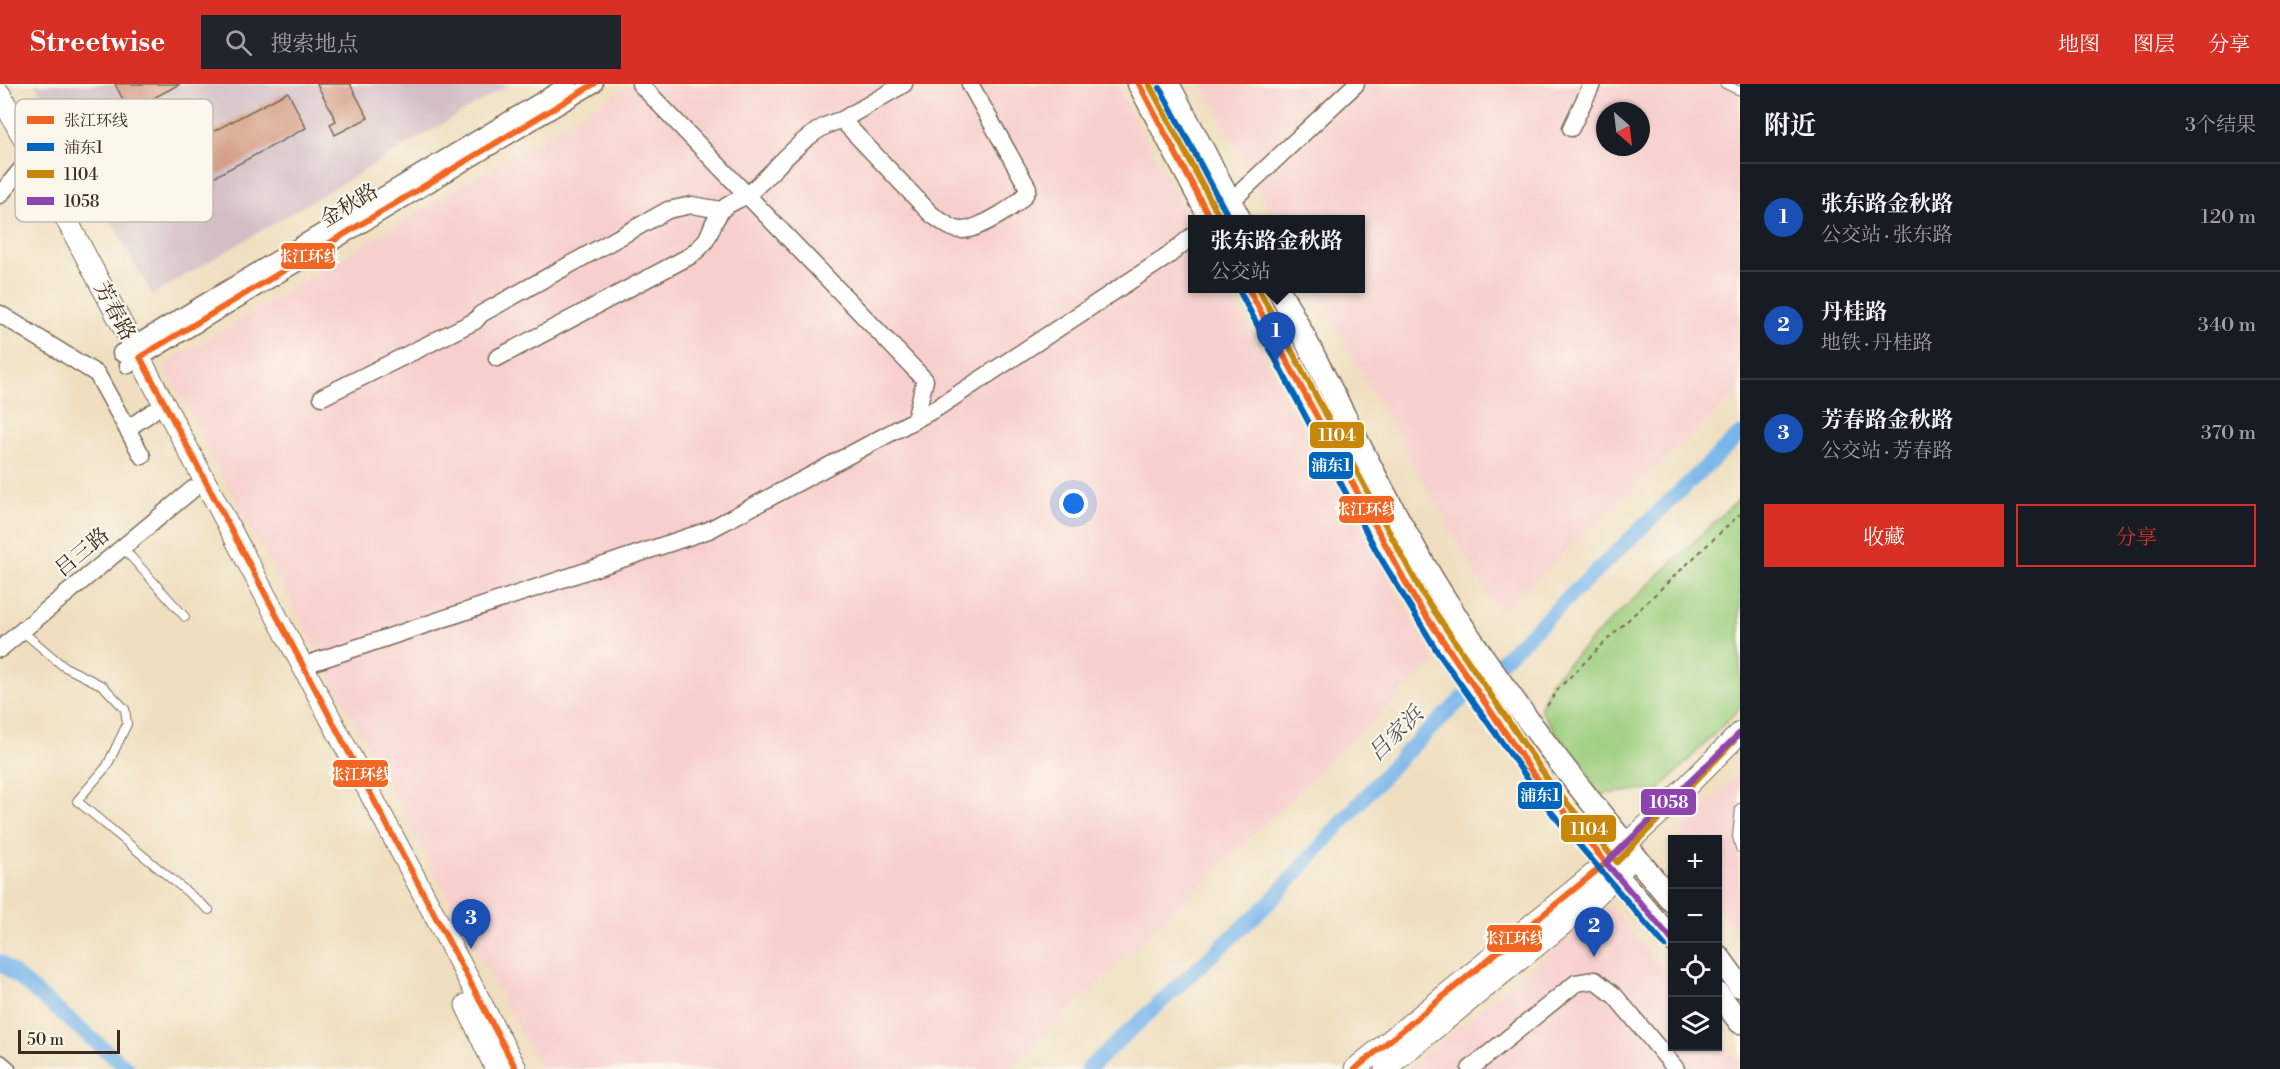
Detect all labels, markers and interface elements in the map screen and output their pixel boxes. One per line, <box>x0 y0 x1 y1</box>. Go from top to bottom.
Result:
search box <box>201 15 621 69</box>
text: Streetwise <box>30 25 165 60</box>
icon: search <box>222 26 255 59</box>
text: 搜索地点 <box>270 31 358 58</box>
text: 地图 <box>2058 32 2100 58</box>
text: 图层 <box>2133 32 2175 58</box>
text: 分享 <box>2208 32 2250 58</box>
legend <box>15 99 213 222</box>
north arrow <box>1596 102 1650 156</box>
text: 附近 <box>1764 110 1816 142</box>
text: 张江环线 <box>64 111 128 131</box>
text: 3个结果 <box>2185 113 2256 138</box>
text: 浦东1 <box>64 138 103 158</box>
text: 1104 <box>64 165 98 185</box>
street label: 金秋路 <box>316 178 383 233</box>
text: 张东路金秋路 <box>1821 191 1953 218</box>
text: 1058 <box>64 192 100 212</box>
text: 1 <box>1779 205 1788 230</box>
text: 120 m <box>2201 205 2256 230</box>
popup <box>1188 215 1365 293</box>
text: 公交站 · 张东路 <box>1821 223 1953 248</box>
text: 张东路金秋路 <box>1210 228 1343 255</box>
line badge: 张江环线 <box>280 242 336 270</box>
text: 张江环线 <box>276 247 340 267</box>
text: 公交站 <box>1210 260 1270 285</box>
street label: 芳春路 <box>88 278 140 345</box>
text: 丹桂路 <box>1821 299 1887 326</box>
pin: 1 <box>1256 312 1296 362</box>
text: 2 <box>1777 313 1790 338</box>
text: 340 m <box>2198 313 2256 338</box>
text: 地铁 · 丹桂路 <box>1821 331 1933 356</box>
text: 芳春路金秋路 <box>1821 407 1953 434</box>
line badge: 1104 <box>1309 421 1365 449</box>
text: 3 <box>1777 421 1790 446</box>
text: 370 m <box>2201 421 2256 446</box>
text: 1104 <box>1318 426 1356 446</box>
text: 公交站 · 芳春路 <box>1821 439 1953 464</box>
line badge: 浦东1 <box>1308 451 1354 480</box>
text: 浦东1 <box>1311 456 1351 476</box>
your location <box>1059 489 1088 518</box>
line badge: 张江环线 <box>1338 495 1395 524</box>
text: 张江环线 <box>1334 500 1398 520</box>
button: 收藏 <box>1764 504 2004 567</box>
button: 分享 <box>2016 504 2256 567</box>
street label: 吕三路 <box>50 523 115 583</box>
water label: 吕家浜 <box>1363 700 1430 767</box>
line badge: 张江环线 <box>332 759 389 788</box>
text: 张江环线 <box>328 765 392 785</box>
line badge: 浦东1 <box>1517 781 1563 810</box>
text: 浦东1 <box>1520 786 1560 806</box>
line badge: 1058 <box>1640 788 1697 816</box>
text: 1058 <box>1650 793 1688 813</box>
line badge: 1104 <box>1560 814 1617 843</box>
text: 1104 <box>1570 820 1608 840</box>
map controls <box>1668 835 1722 1051</box>
button: + <box>1668 835 1722 889</box>
button: − <box>1668 889 1722 943</box>
pin: 3 <box>452 900 490 949</box>
pin: 2 <box>1574 908 1614 957</box>
line badge: 张江环线 <box>1486 924 1543 953</box>
text: 张江环线 <box>1482 929 1546 949</box>
button: locate <box>1668 943 1722 997</box>
button: layers <box>1668 997 1722 1051</box>
scale bar <box>18 1027 120 1054</box>
text: 50 m <box>27 1030 64 1050</box>

